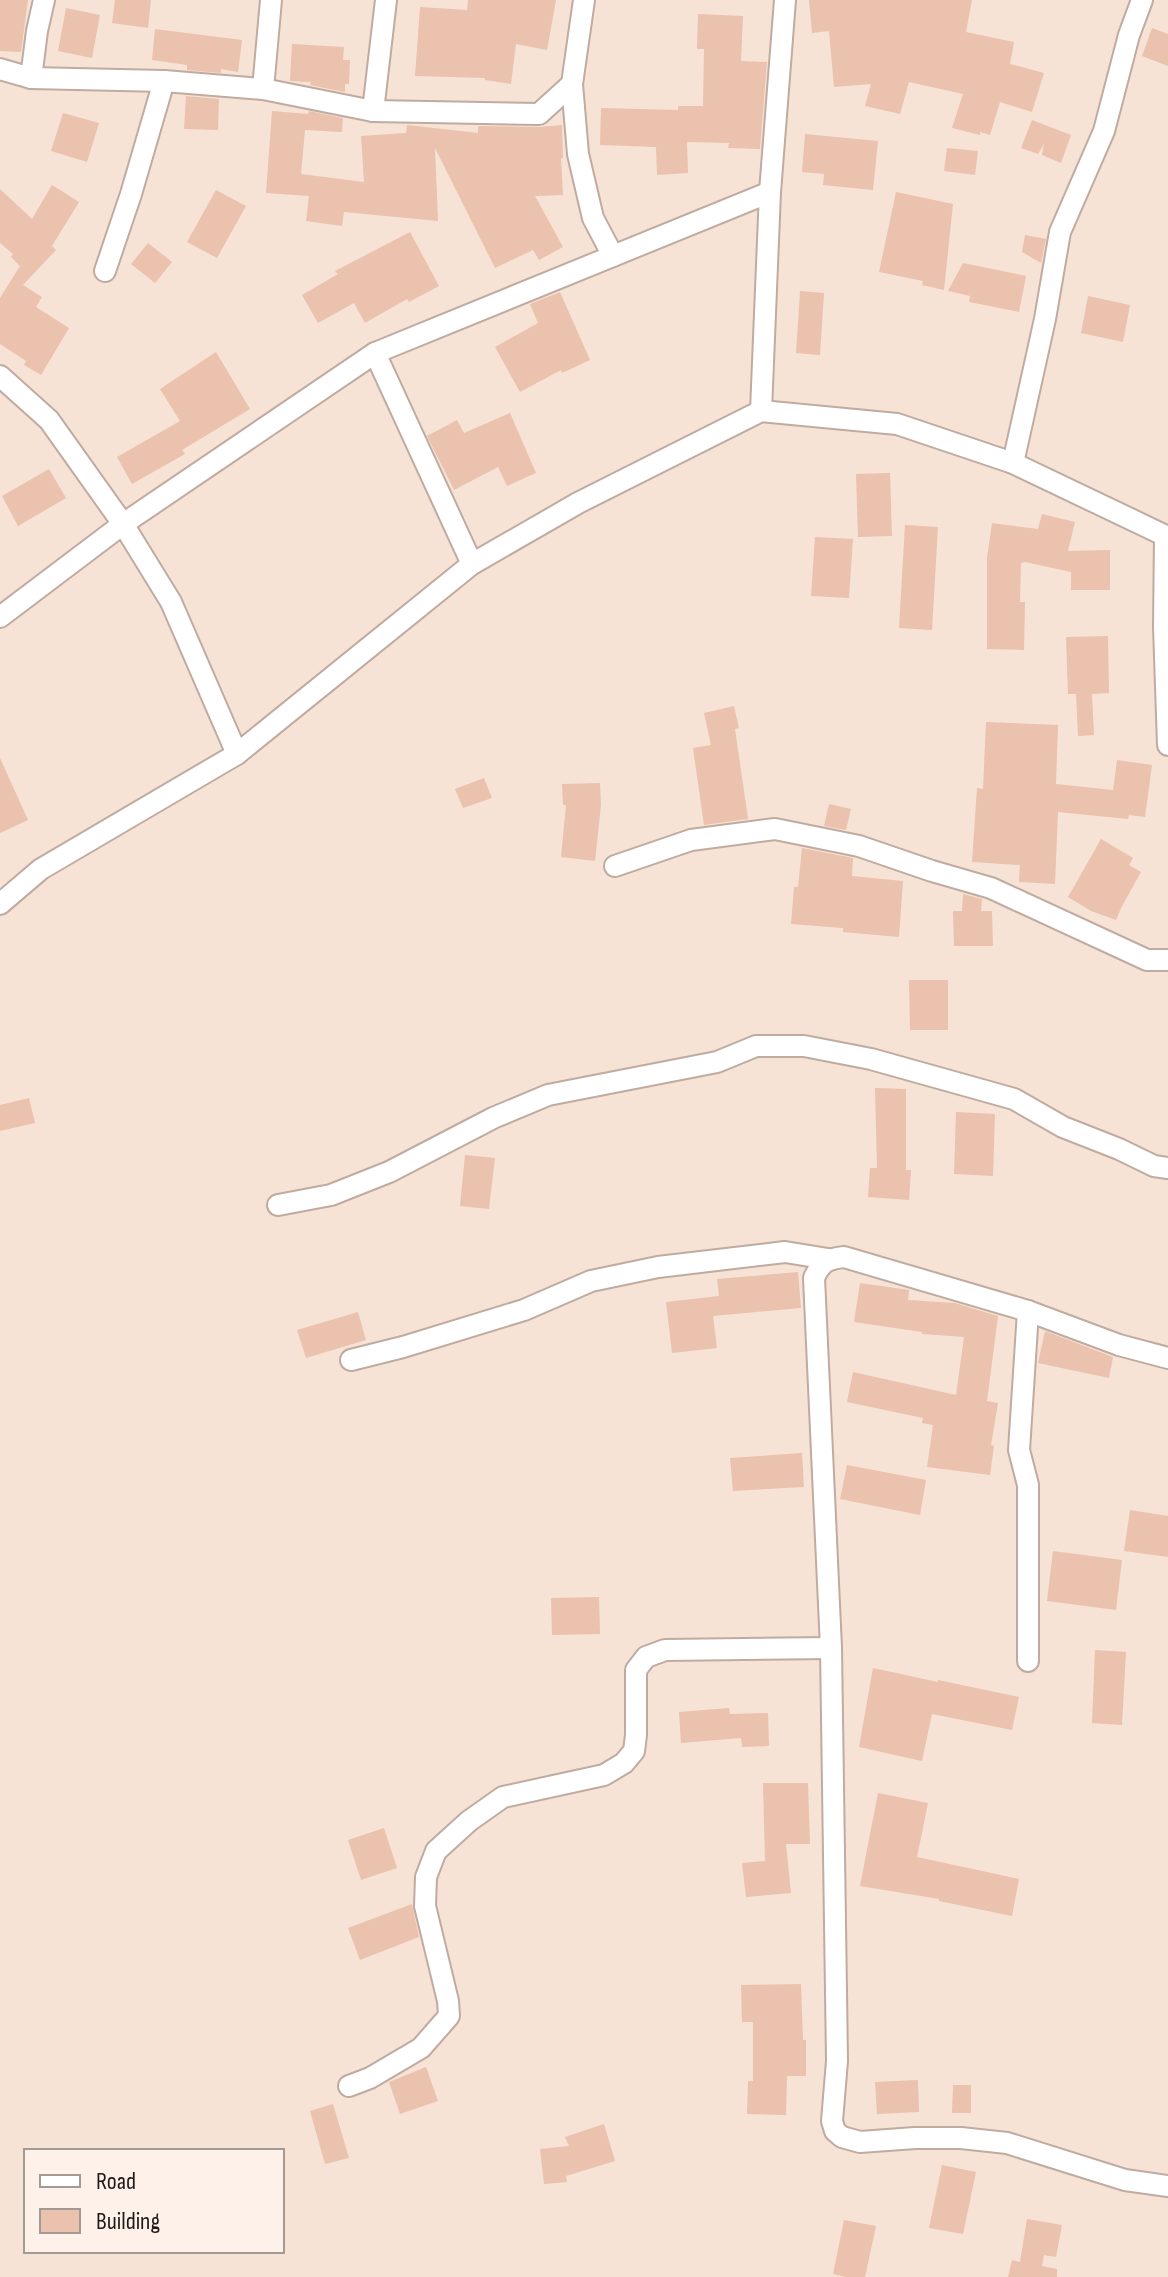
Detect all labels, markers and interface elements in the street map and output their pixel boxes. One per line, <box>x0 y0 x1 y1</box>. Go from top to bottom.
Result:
legend <box>24 2149 284 2253</box>
text: Road <box>96 2167 136 2196</box>
text: Building <box>96 2207 160 2236</box>

